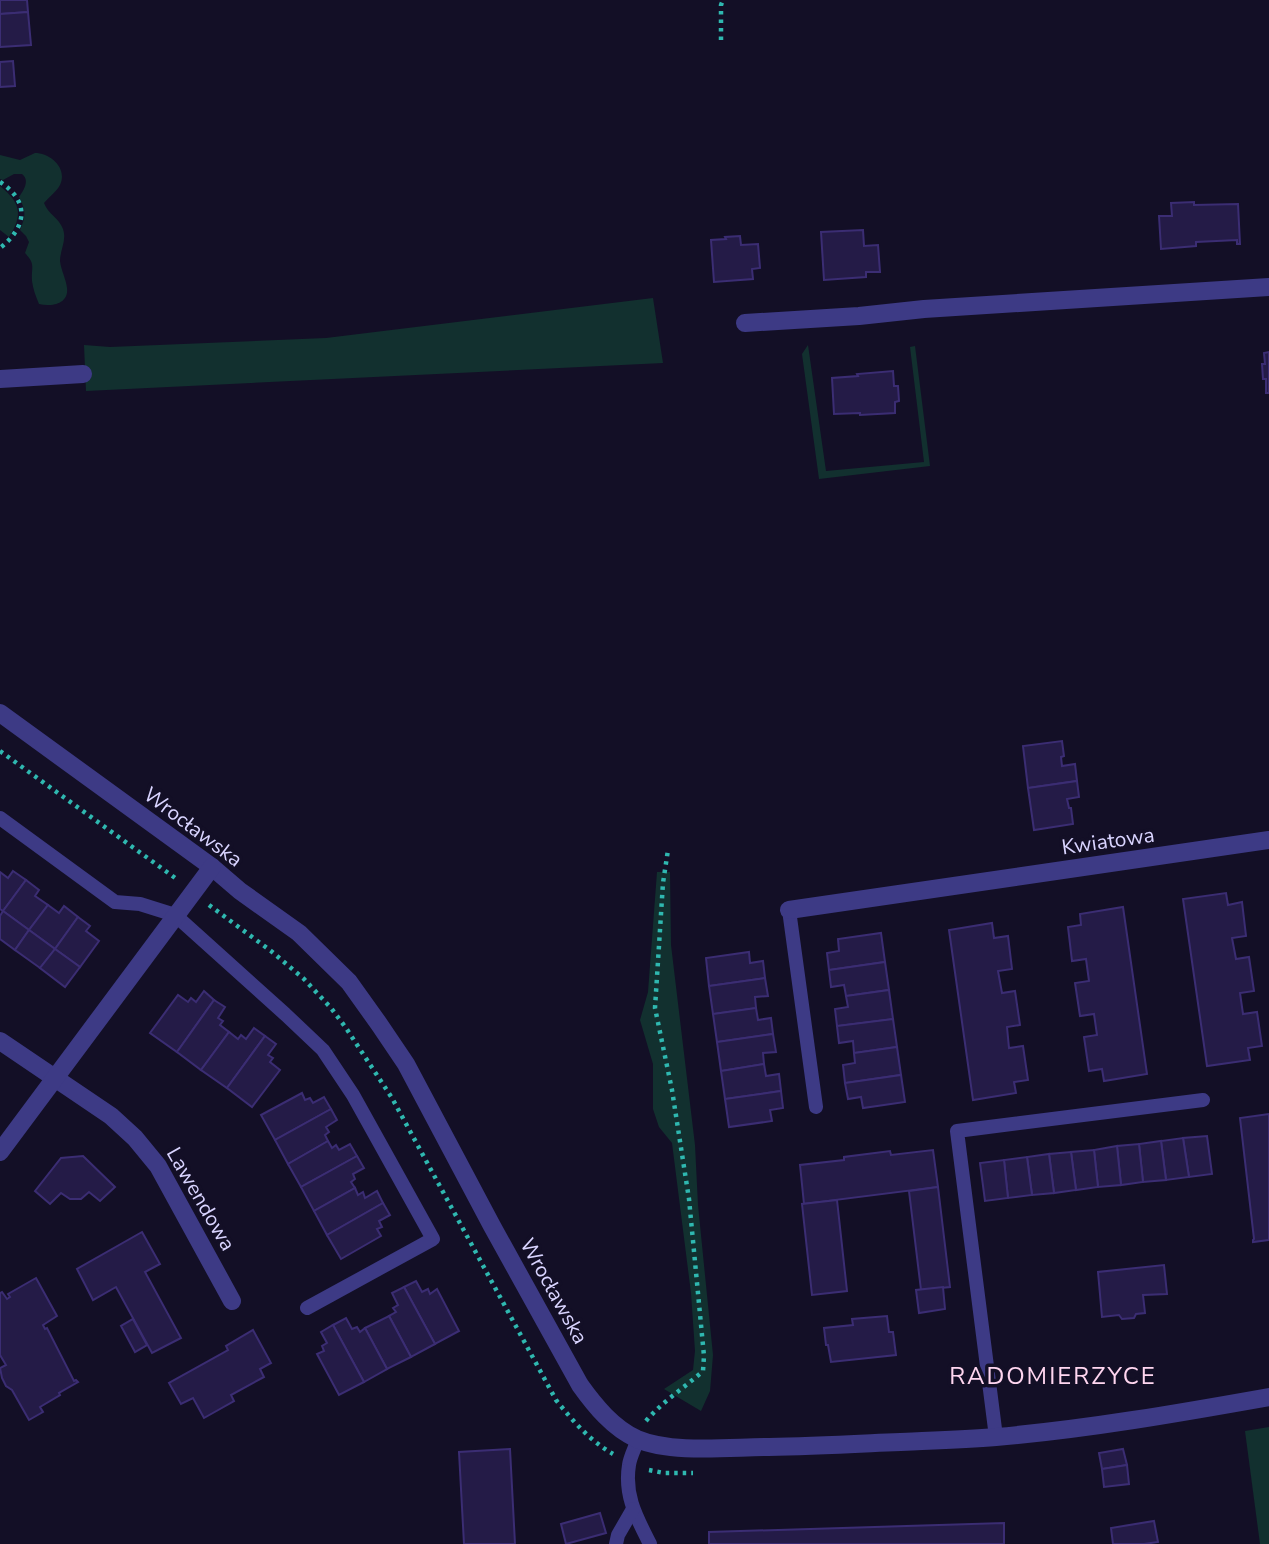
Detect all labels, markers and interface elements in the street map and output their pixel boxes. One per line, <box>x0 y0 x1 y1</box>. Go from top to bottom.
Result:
street label: Wrocławska <box>138 781 248 873</box>
street label: Kwiatowa <box>1060 821 1156 861</box>
street label: Lawendowa <box>160 1142 242 1256</box>
street label: Wrocławska <box>513 1233 595 1349</box>
district label: RADOMIERZYCE <box>949 1360 1157 1392</box>

